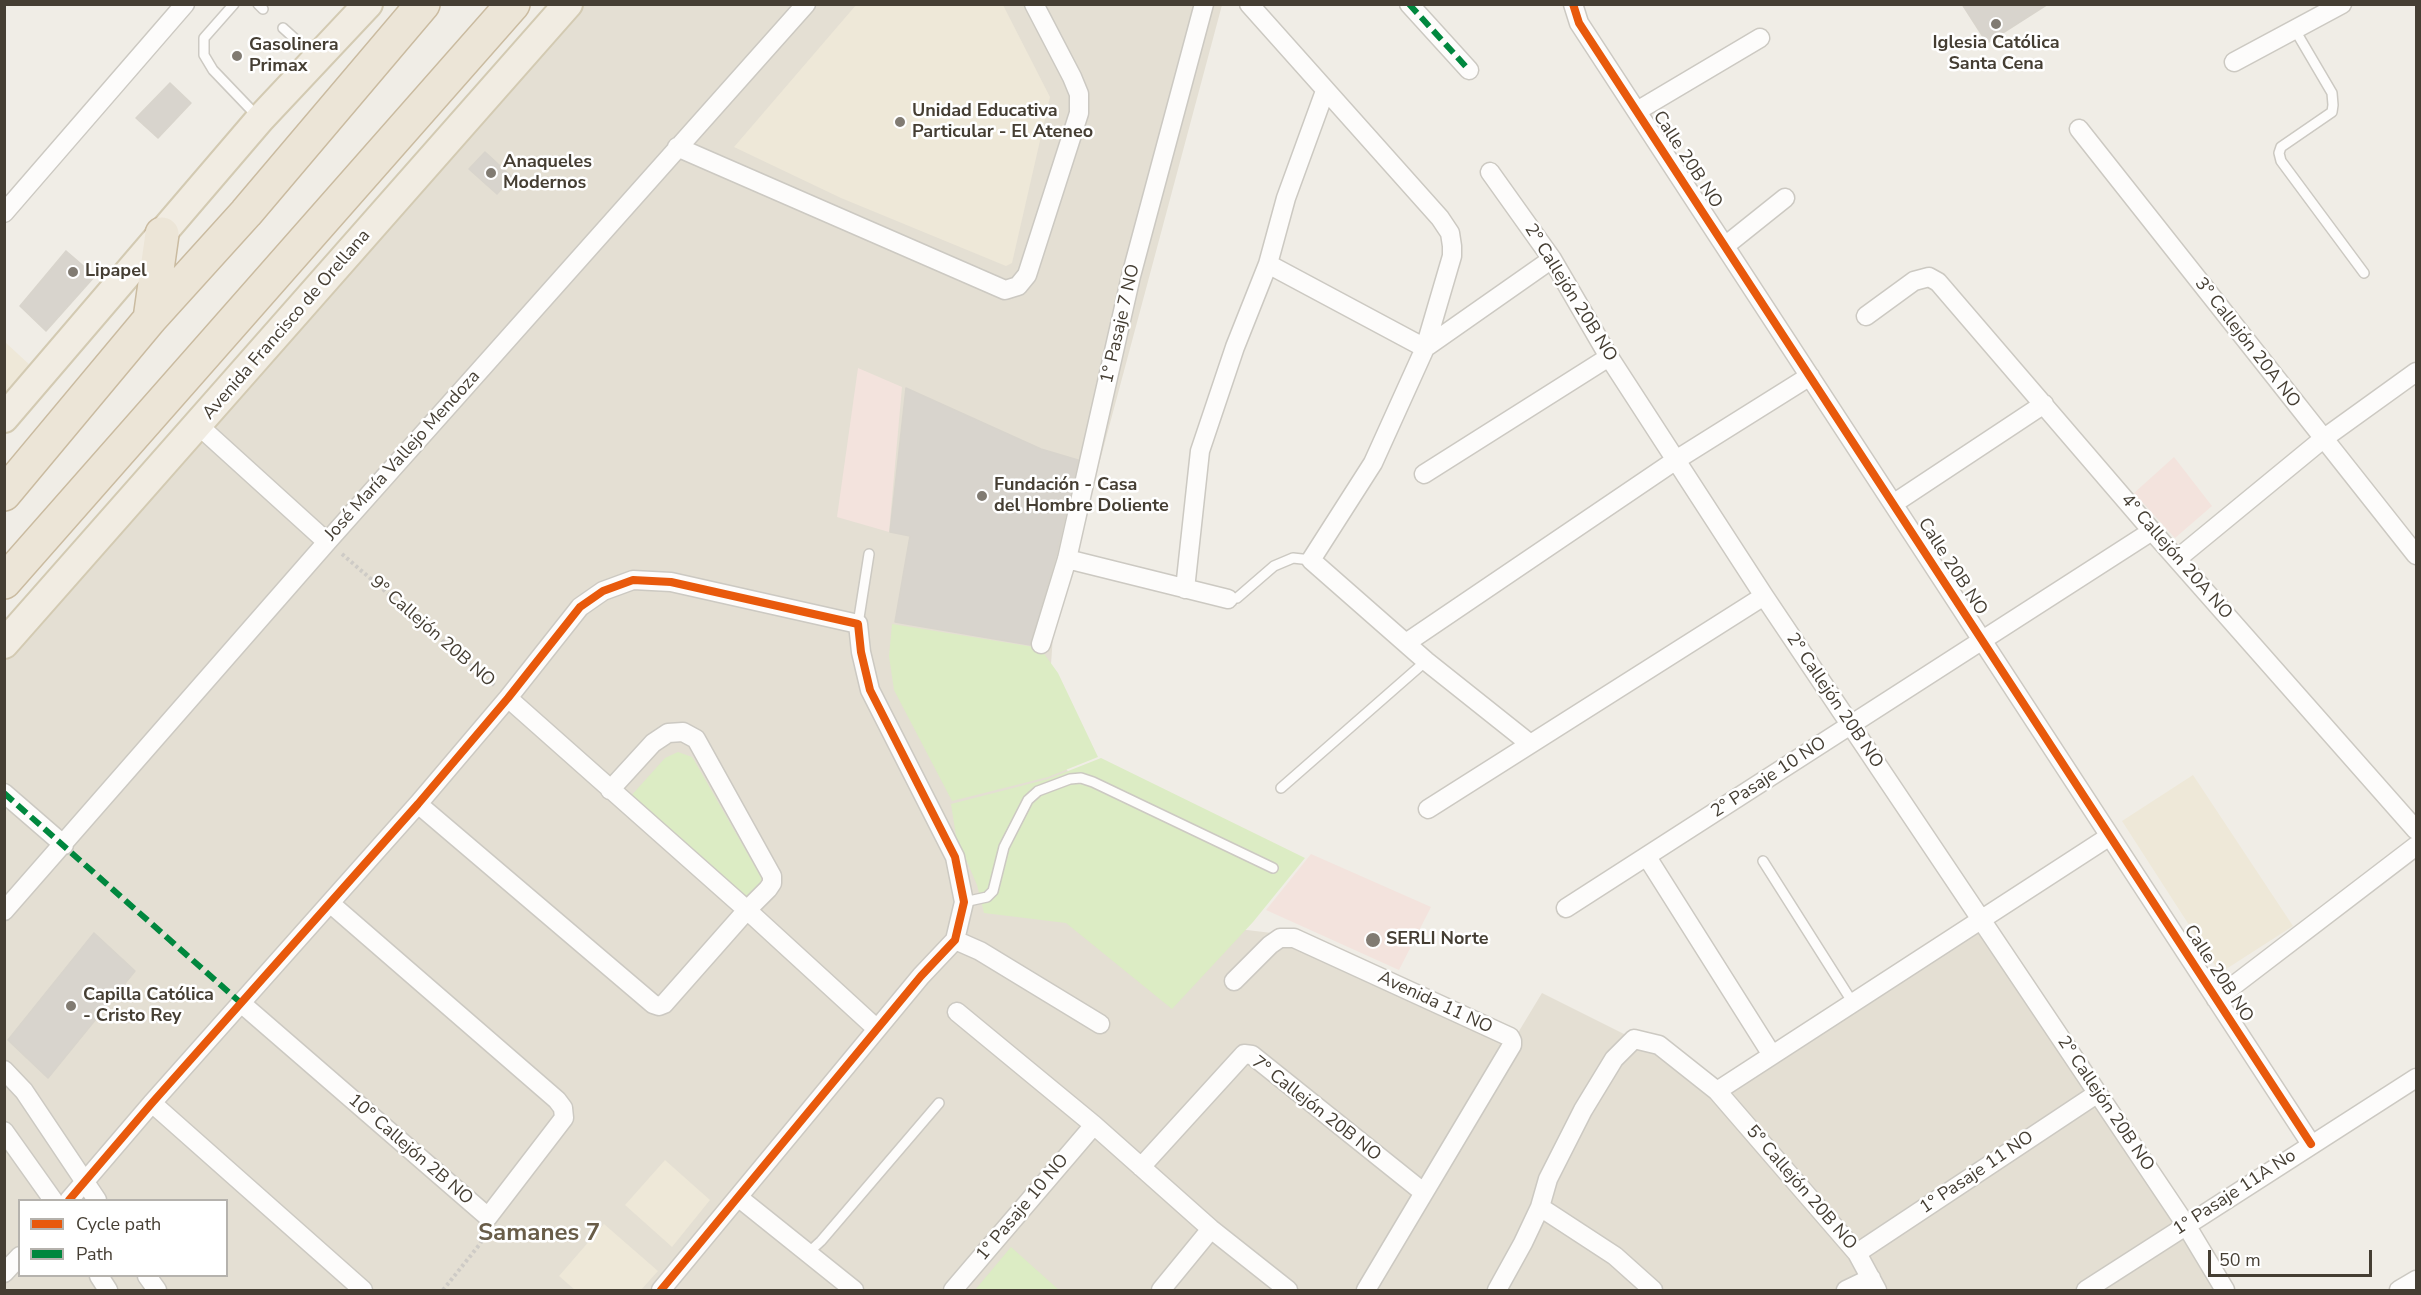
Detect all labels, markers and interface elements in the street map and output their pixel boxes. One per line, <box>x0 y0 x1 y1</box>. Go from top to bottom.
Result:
marker: Iglesia Católica Santa Cena <box>1989 17 2003 31</box>
place label: Iglesia Católica Santa Cena <box>1933 33 2059 76</box>
place label: Gasolinera Primax <box>249 35 339 78</box>
marker: Gasolinera Primax <box>230 49 244 63</box>
place label: Unidad Educativa Particular - El Ateneo <box>912 101 1093 144</box>
street label: Calle 20B NO <box>1648 107 1726 213</box>
marker: Unidad Educativa Particular - El Ateneo <box>893 115 907 129</box>
place label: Anaqueles Modernos <box>503 152 592 195</box>
marker: Anaqueles Modernos <box>484 166 498 180</box>
street label: 2° Callejón 20B NO <box>1519 220 1621 366</box>
street label: Avenida Francisco de Orellana <box>199 226 375 424</box>
place label: Lipapel <box>85 261 147 283</box>
street label: 1° Pasaje 7 NO <box>1097 262 1145 386</box>
marker: Lipapel <box>66 265 80 279</box>
street label: 3° Callejón 20A NO <box>2189 274 2305 412</box>
street label: José María Vallejo Mendoza <box>321 366 485 546</box>
place label: Fundación - Casa del Hombre Doliente <box>994 475 1169 518</box>
marker: Fundación - Casa del Hombre Doliente <box>975 489 989 503</box>
street label: 4° Callejón 20A NO <box>2116 490 2236 624</box>
street label: Calle 20B NO <box>1913 514 1991 620</box>
street label: 9° Callejón 20B NO <box>365 572 499 692</box>
street label: 2° Callejón 20B NO <box>1781 629 1887 773</box>
street label: 2° Pasaje 10 NO <box>1708 733 1830 823</box>
street label: Calle 20B NO <box>2179 921 2257 1027</box>
place label: SERLI Norte <box>1386 929 1488 951</box>
marker: SERLI Norte <box>1364 931 1382 949</box>
street label: Avenida 11 NO <box>1374 967 1496 1039</box>
place label: Capilla Católica - Cristo Rey <box>83 985 214 1028</box>
marker: Capilla Católica - Cristo Rey <box>64 999 78 1013</box>
street label: 2° Callejón 20B NO <box>2052 1032 2158 1176</box>
street label: 7° Callejón 20B NO <box>1247 1052 1385 1166</box>
street label: 10° Callejón 2B NO <box>343 1090 477 1210</box>
street label: 5° Callejón 20B NO <box>1741 1121 1861 1255</box>
street label: 1° Pasaje 11 NO <box>1916 1127 2038 1219</box>
street label: 1° Pasaje 11A No <box>2170 1145 2300 1241</box>
street label: 1° Pasaje 10 NO <box>972 1150 1074 1266</box>
legend <box>18 1199 228 1277</box>
text: Cycle path <box>76 1212 161 1236</box>
district label: Samanes 7 <box>478 1220 600 1248</box>
scale bar <box>2211 1238 2374 1276</box>
text: Path <box>76 1242 113 1266</box>
text: 50 m <box>2219 1248 2261 1272</box>

